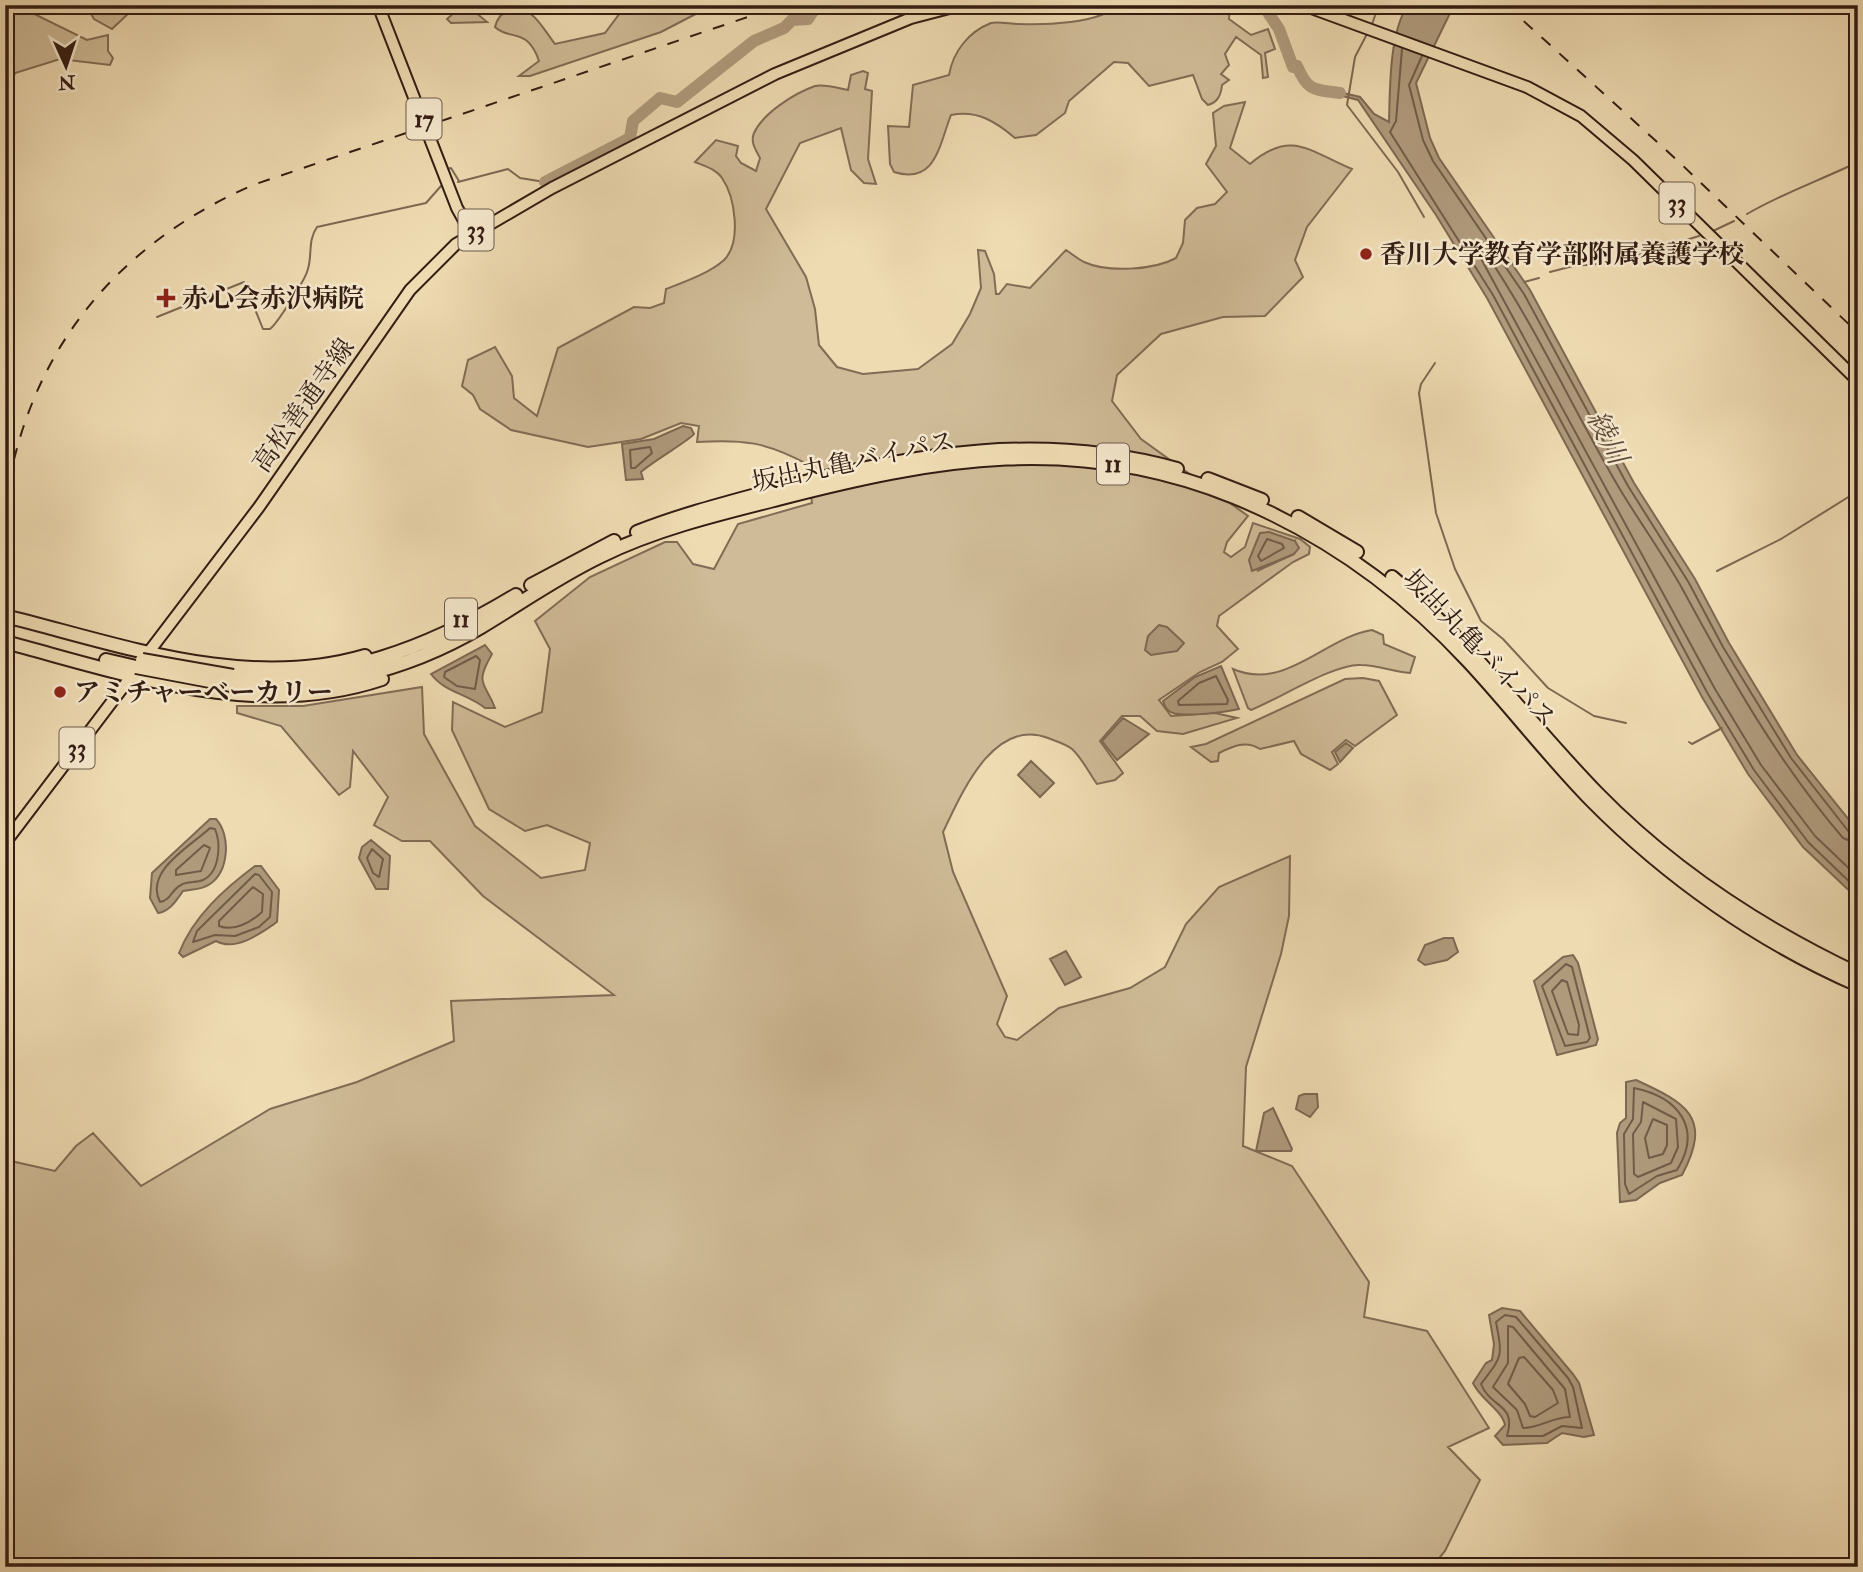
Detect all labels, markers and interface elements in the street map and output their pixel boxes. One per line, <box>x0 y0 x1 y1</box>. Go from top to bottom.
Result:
north arrow <box>32 32 102 102</box>
text: N <box>57 69 77 94</box>
road number: 17 <box>406 98 442 140</box>
road number: 33 <box>1660 182 1694 224</box>
road number: 33 <box>458 210 494 250</box>
place label: 香川大学教育学部附属養護学校 <box>1380 239 1744 271</box>
marker: 香川大学教育学部附属養護学校 <box>1358 246 1374 262</box>
place label: 赤心会赤沢病院 <box>182 283 364 315</box>
marker: 赤心会赤沢病院 <box>156 288 176 308</box>
street label: 高松善通寺線 <box>246 332 362 479</box>
water label: 綾川 <box>1578 405 1636 473</box>
street label: 坂出丸亀バイパス <box>748 425 958 499</box>
road number: 11 <box>1097 444 1129 485</box>
street label: 坂出丸亀バイパス <box>1396 563 1563 734</box>
road number: 11 <box>445 598 477 640</box>
place label: アミチャーベーカリー <box>74 677 333 709</box>
marker: アミチャーベーカリー <box>52 684 68 700</box>
road number: 33 <box>60 728 94 768</box>

